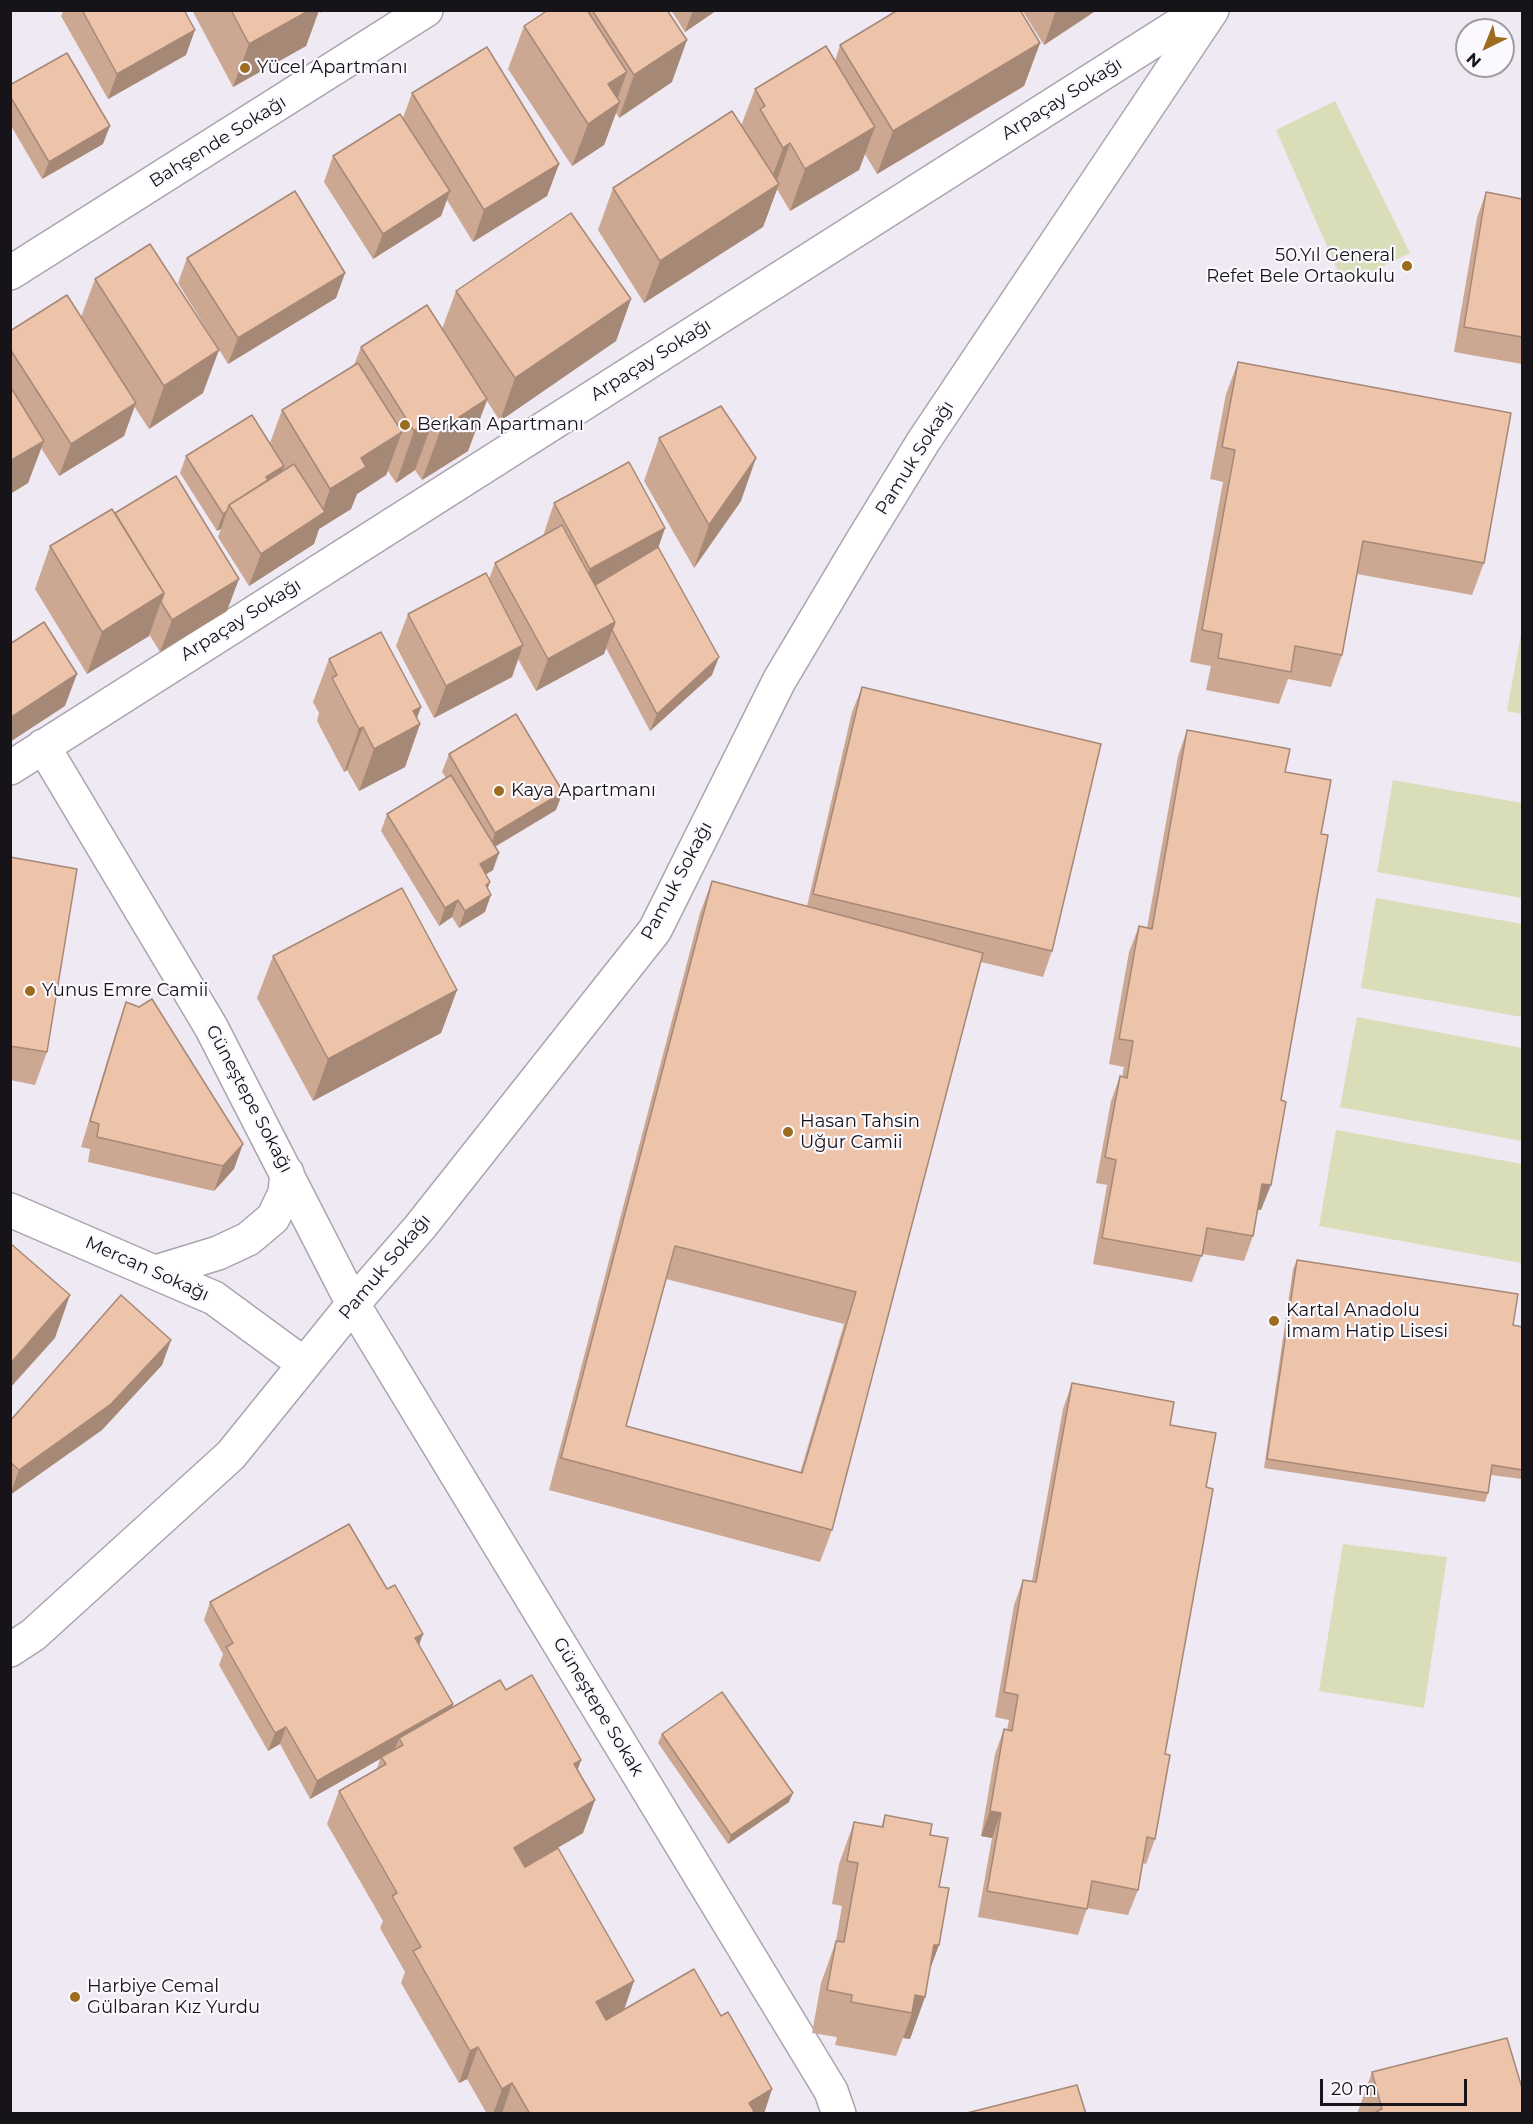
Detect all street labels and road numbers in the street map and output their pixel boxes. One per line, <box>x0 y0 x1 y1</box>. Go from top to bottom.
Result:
street label: Arpaçay Sokağı <box>998 53 1126 145</box>
street label: Bahşende Sokağı <box>146 91 290 193</box>
street label: Arpaçay Sokağı <box>587 314 715 406</box>
street label: Pamuk Sokağı <box>871 397 959 519</box>
street label: Arpaçay Sokağı <box>177 574 305 666</box>
street label: Pamuk Sokağı <box>637 818 717 944</box>
street label: Güneştepe Sokağı <box>201 1021 297 1177</box>
street label: Pamuk Sokağı <box>335 1210 435 1324</box>
street label: Mercan Sokağı <box>82 1232 212 1306</box>
street label: Güneştepe Sokak <box>548 1634 648 1780</box>

